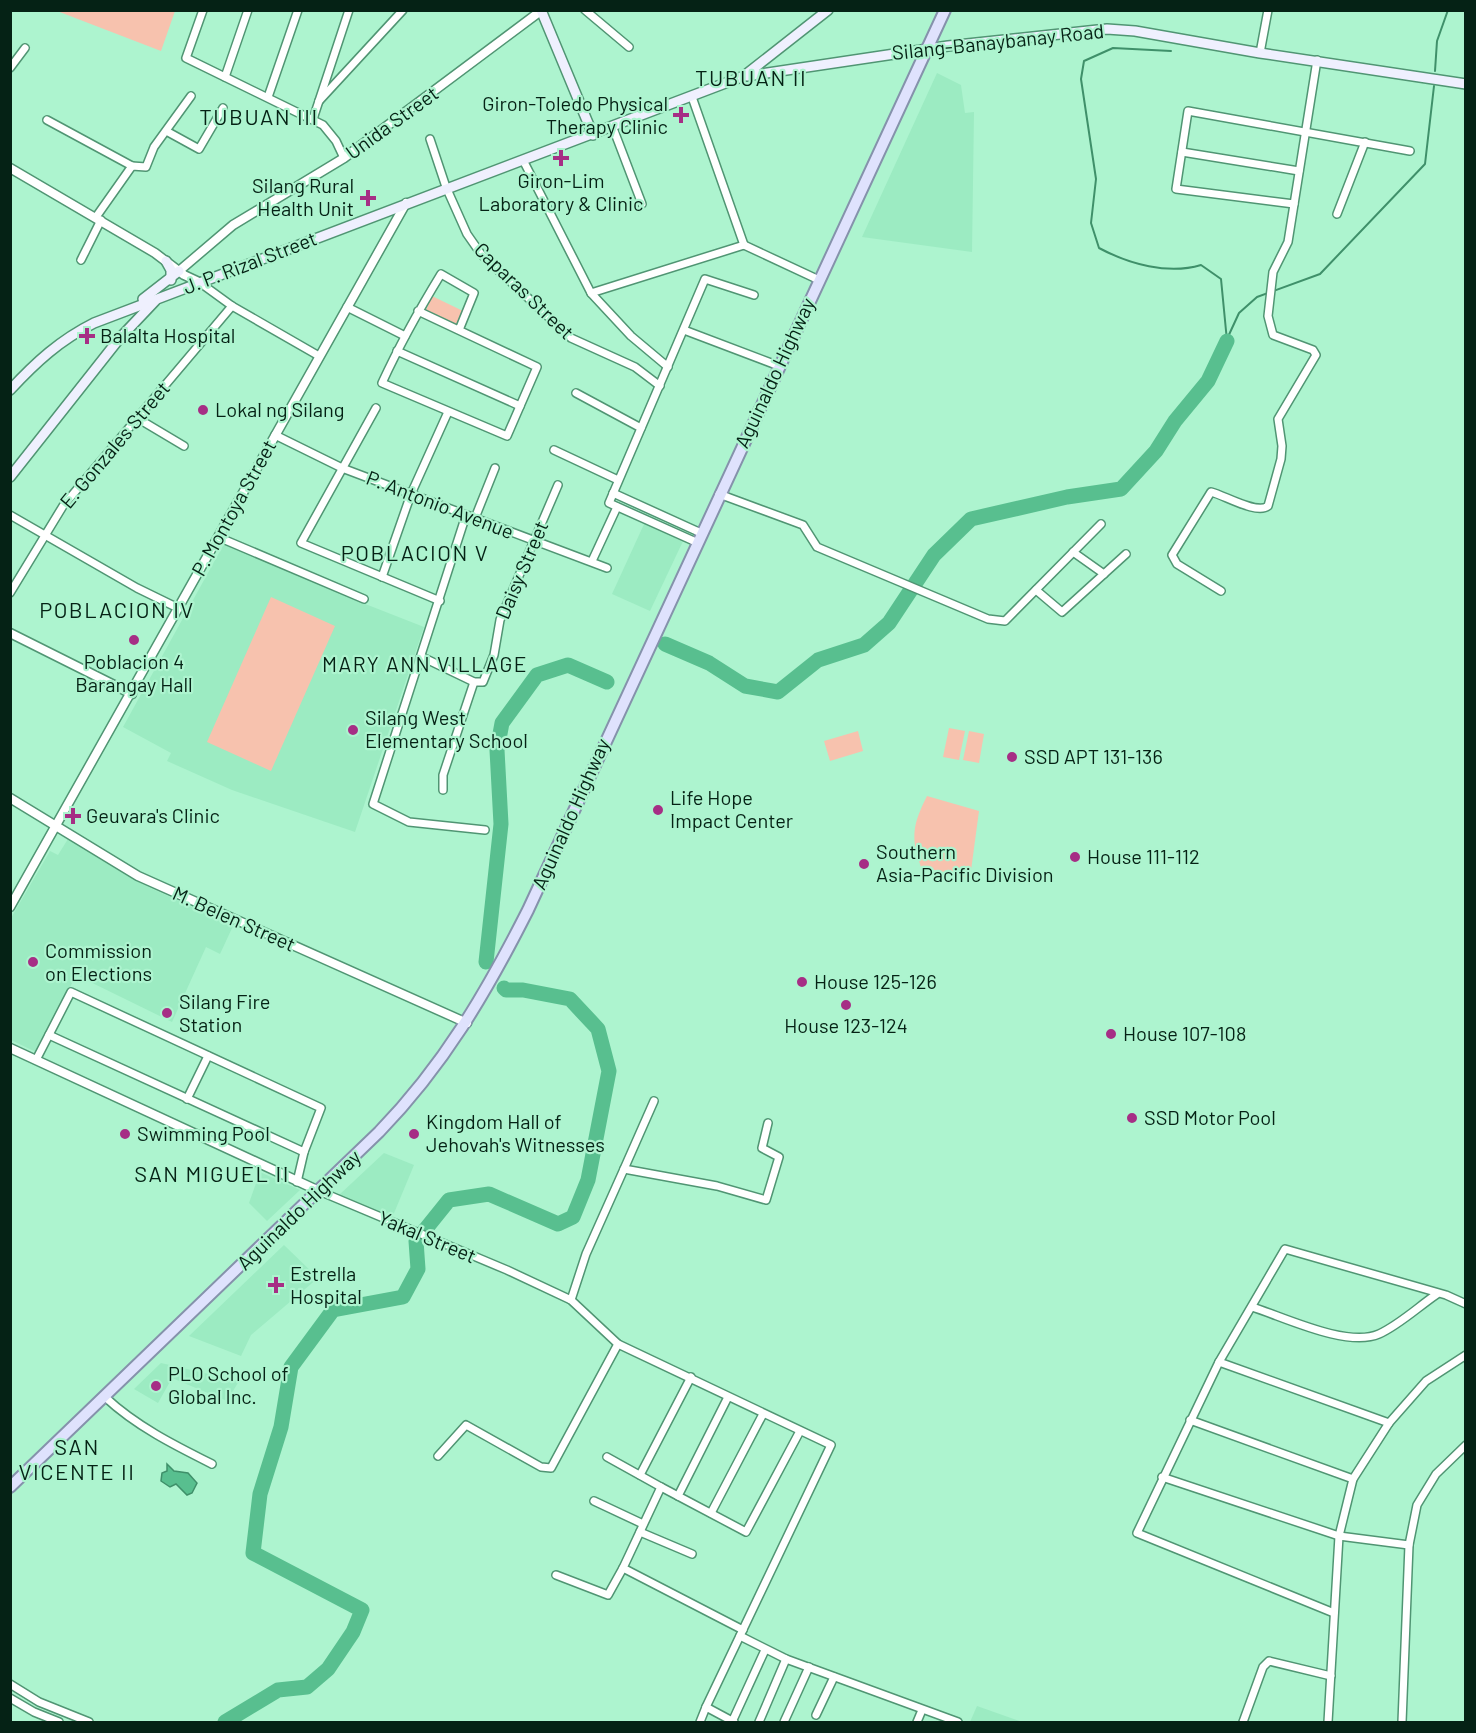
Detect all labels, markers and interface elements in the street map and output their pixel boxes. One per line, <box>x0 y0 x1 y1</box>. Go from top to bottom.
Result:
street label: Silang-Banaybanay Road <box>891 18 1105 64</box>
district label: TUBUAN II <box>695 64 807 90</box>
street label: Unida Street <box>340 81 442 164</box>
place label: Giron-Toledo Physical Therapy Clinic <box>482 91 668 138</box>
district label: TUBUAN III <box>199 103 319 129</box>
marker: Giron-Toledo Physical Therapy Clinic <box>672 106 690 124</box>
marker: Giron-Lim Laboratory & Clinic <box>552 149 570 167</box>
place label: Giron-Lim Laboratory & Clinic <box>479 168 643 215</box>
place label: Silang Rural Health Unit <box>252 173 354 220</box>
marker: Silang Rural Health Unit <box>359 189 377 207</box>
street label: J. P. Rizal Street <box>179 226 320 299</box>
street label: Caparas Street <box>470 237 579 344</box>
street label: Aguinaldo Highway <box>729 294 819 451</box>
place label: Balalta Hospital <box>100 323 235 347</box>
marker: Balalta Hospital <box>78 327 96 345</box>
street label: E. Gonzales Street <box>54 376 174 513</box>
place label: Lokal ng Silang <box>215 397 344 421</box>
marker: Lokal ng Silang <box>196 403 210 417</box>
street label: P. Montoya Street <box>186 435 280 580</box>
street label: P. Antonio Avenue <box>363 465 517 543</box>
street label: Daisy Street <box>490 517 553 622</box>
district label: POBLACION V <box>341 539 489 565</box>
district label: POBLACION IV <box>39 596 195 622</box>
marker: Poblacion 4 Barangay Hall <box>127 633 141 647</box>
place label: Poblacion 4 Barangay Hall <box>75 649 193 696</box>
district label: MARY ANN VILLAGE <box>322 651 528 676</box>
place label: Silang West Elementary School <box>365 705 528 752</box>
marker: Silang West Elementary School <box>346 723 360 737</box>
street label: Aguinaldo Highway <box>526 734 614 893</box>
place label: SSD APT 131-136 <box>1024 744 1163 768</box>
marker: SSD APT 131-136 <box>1005 750 1019 764</box>
place label: Life Hope Impact Center <box>670 785 793 832</box>
place label: Geuvara's Clinic <box>86 803 220 827</box>
marker: Life Hope Impact Center <box>651 803 665 817</box>
marker: Geuvara's Clinic <box>64 807 82 825</box>
place label: Southern Asia-Pacific Division <box>876 839 1054 886</box>
place label: House 111-112 <box>1087 844 1200 868</box>
marker: House 111-112 <box>1068 850 1082 864</box>
marker: Southern Asia-Pacific Division <box>857 857 871 871</box>
street label: M. Belen Street <box>169 880 299 956</box>
place label: Commission on Elections <box>45 938 152 985</box>
marker: Commission on Elections <box>26 955 40 969</box>
place label: House 125-126 <box>814 969 937 993</box>
marker: House 125-126 <box>795 975 809 989</box>
place label: Silang Fire Station <box>179 989 270 1036</box>
marker: House 123-124 <box>839 998 853 1012</box>
marker: Silang Fire Station <box>160 1006 174 1020</box>
place label: House 123-124 <box>784 1013 908 1037</box>
place label: House 107-108 <box>1123 1021 1246 1045</box>
marker: House 107-108 <box>1104 1027 1118 1041</box>
place label: SSD Motor Pool <box>1144 1105 1276 1129</box>
place label: Kingdom Hall of Jehovah's Witnesses <box>426 1109 605 1156</box>
marker: SSD Motor Pool <box>1125 1111 1139 1125</box>
place label: Swimming Pool <box>137 1121 270 1145</box>
marker: Swimming Pool <box>118 1127 132 1141</box>
marker: Kingdom Hall of Jehovah's Witnesses <box>407 1127 421 1141</box>
street label: Aguinaldo Highway <box>231 1144 365 1274</box>
district label: SAN MIGUEL II <box>134 1160 290 1186</box>
street label: Yakal Street <box>375 1205 480 1267</box>
place label: Estrella Hospital <box>290 1261 362 1308</box>
marker: Estrella Hospital <box>267 1276 285 1294</box>
place label: PLO School of Global Inc. <box>168 1361 289 1408</box>
marker: PLO School of Global Inc. <box>149 1379 163 1393</box>
district label: SAN VICENTE II <box>19 1433 135 1484</box>

